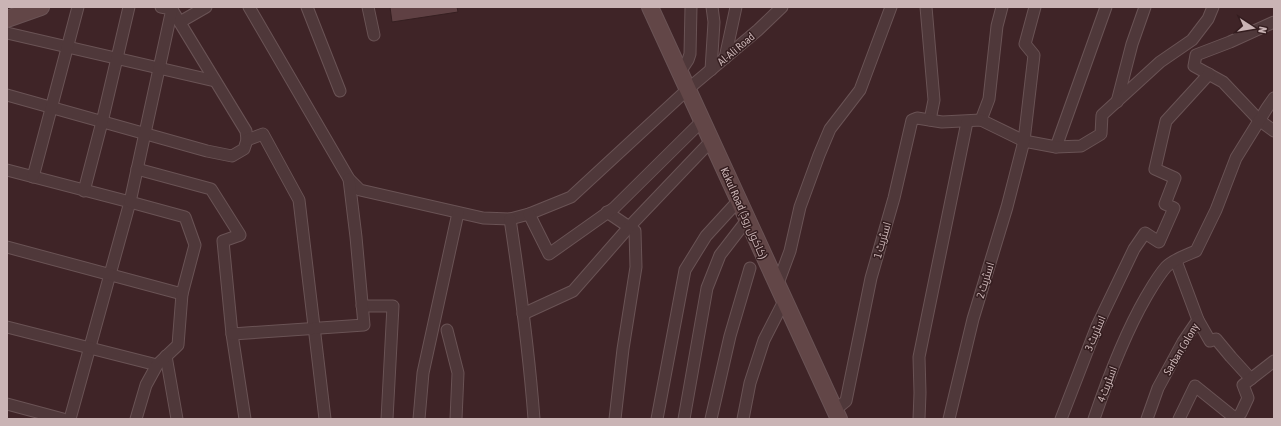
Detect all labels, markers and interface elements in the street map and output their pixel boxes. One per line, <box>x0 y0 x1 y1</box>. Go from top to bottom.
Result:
north arrow <box>1233 8 1273 48</box>
text: N <box>1256 26 1269 35</box>
street label: Al-Ali Road <box>715 30 757 68</box>
street label: Kakul Road (کاکول روڈ) <box>717 165 770 261</box>
street label: اسٹریٹ 1 <box>871 220 894 260</box>
street label: اسٹریٹ 2 <box>974 260 997 300</box>
street label: اسٹریٹ 3 <box>1082 314 1109 353</box>
street label: Sarban Colony <box>1161 321 1201 377</box>
street label: اسٹریٹ 4 <box>1095 364 1120 404</box>

